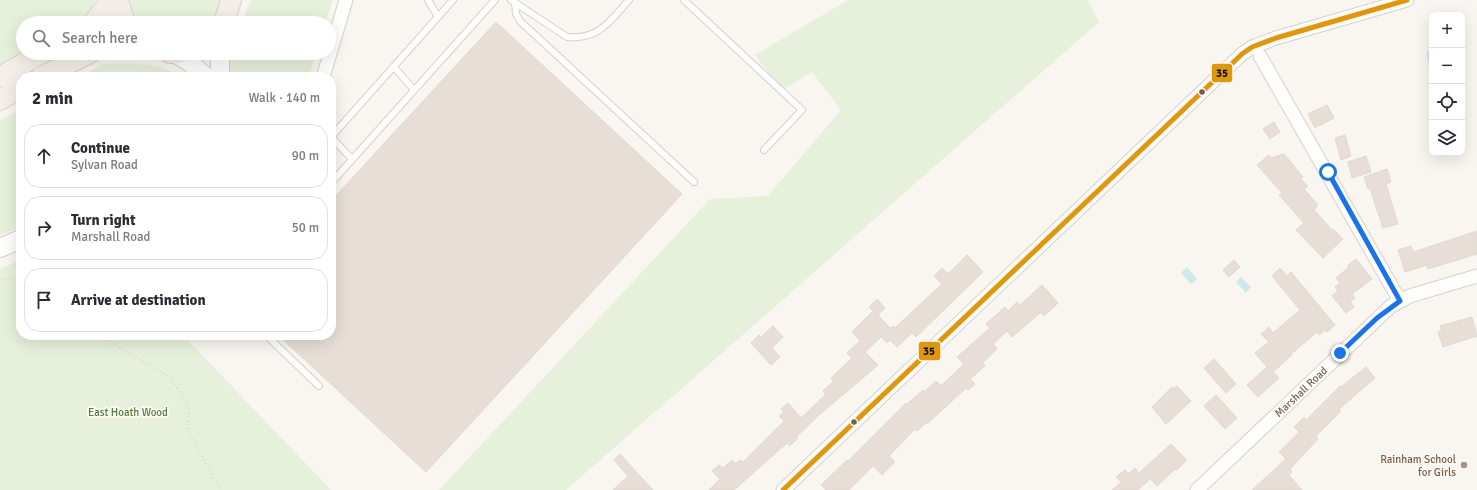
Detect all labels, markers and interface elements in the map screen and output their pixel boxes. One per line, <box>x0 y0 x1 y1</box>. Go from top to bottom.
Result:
map controls <box>1429 12 1465 156</box>
button: + <box>1429 12 1465 48</box>
search box <box>16 16 336 60</box>
icon: search <box>30 27 52 49</box>
text: Search here <box>62 29 138 47</box>
button: − <box>1429 48 1465 84</box>
line badge: 35 <box>1211 63 1233 83</box>
text: 35 <box>1216 67 1228 80</box>
button: locate <box>1429 84 1465 120</box>
unlabelled marker <box>1197 87 1207 97</box>
text: 2 min <box>32 88 73 109</box>
text: Walk · 140 m <box>249 90 320 106</box>
button: layers <box>1429 120 1465 156</box>
text: Continue <box>71 139 130 157</box>
icon: ahead <box>33 145 55 167</box>
text: 90 m <box>292 148 319 164</box>
text: Sylvan Road <box>71 157 138 173</box>
route start <box>1319 163 1337 181</box>
text: Turn right <box>71 211 136 229</box>
icon: right <box>33 217 55 239</box>
text: 50 m <box>292 220 319 236</box>
text: Marshall Road <box>71 229 150 245</box>
icon: arrive <box>33 289 55 311</box>
text: Arrive at destination <box>71 291 206 309</box>
line badge: 35 <box>918 341 941 361</box>
route end <box>1331 344 1349 362</box>
text: 35 <box>923 345 935 358</box>
street label: Marshall Road <box>1272 364 1330 419</box>
park label: East Hoath Wood <box>88 406 168 419</box>
unlabelled marker <box>849 417 859 427</box>
place label: Rainham School for Girls <box>1380 453 1456 479</box>
marker: Rainham School for Girls <box>1459 460 1469 470</box>

